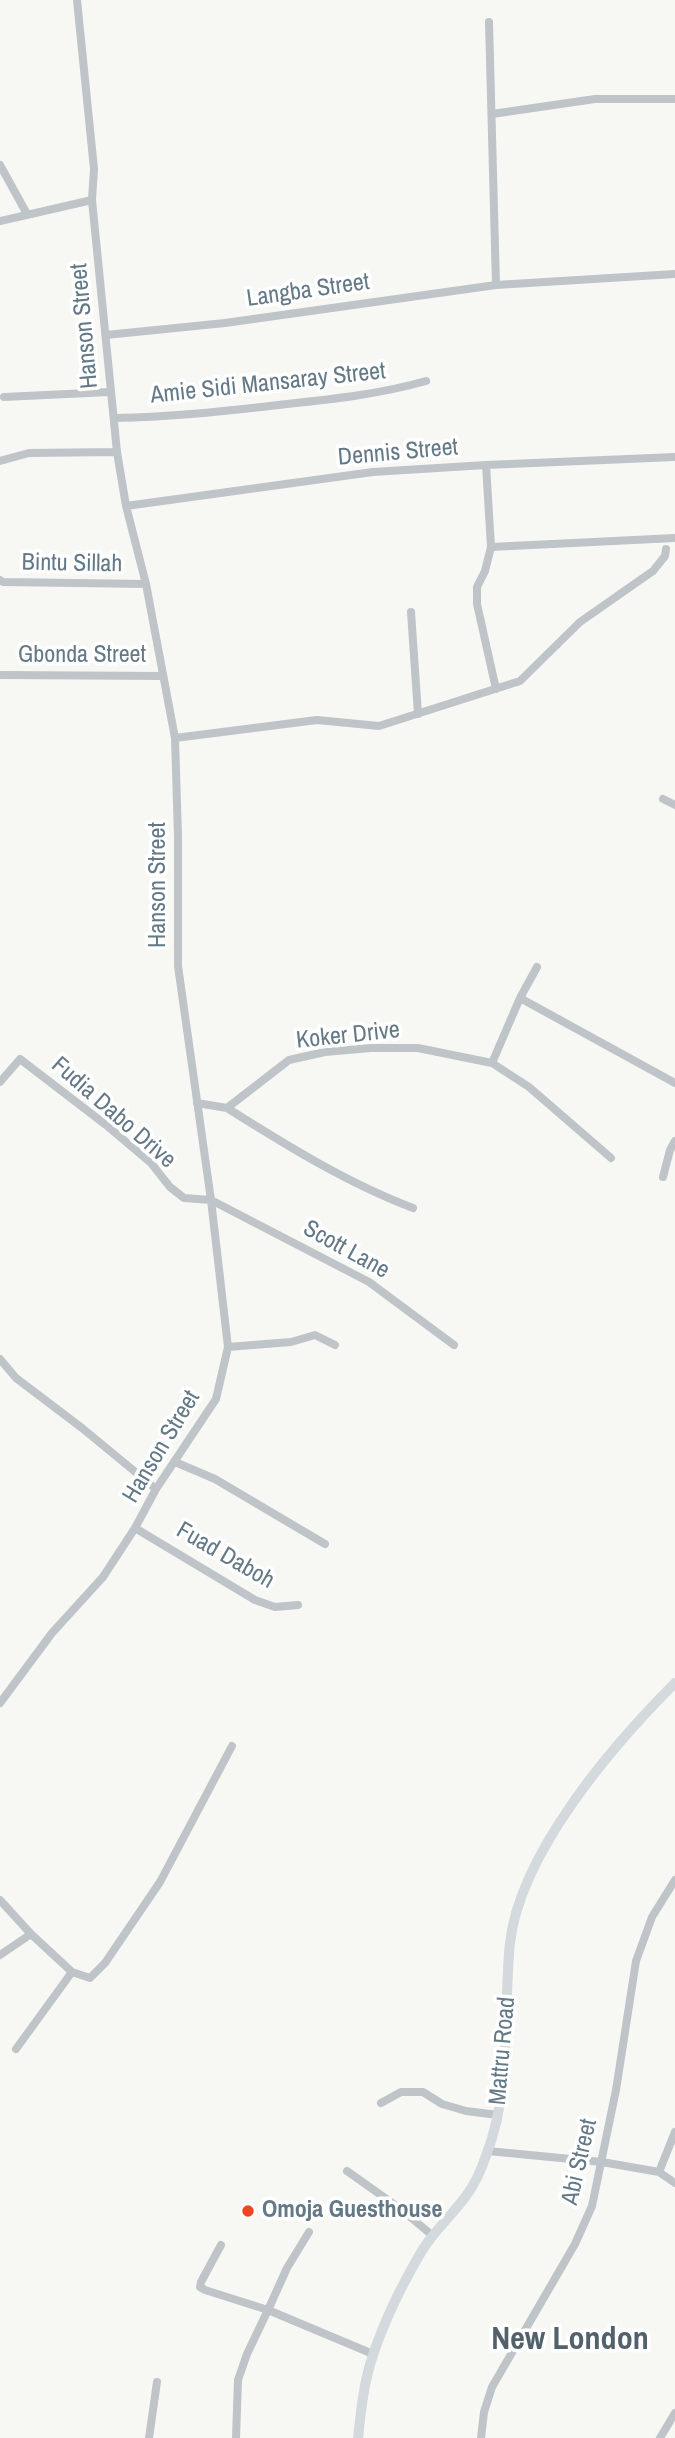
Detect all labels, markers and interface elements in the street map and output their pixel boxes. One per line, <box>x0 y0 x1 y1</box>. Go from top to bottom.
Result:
street label: Hanson Street <box>65 262 105 390</box>
street label: Langba Street <box>245 268 371 314</box>
street label: Amie Sidi Mansaray Street <box>149 357 387 411</box>
street label: Dennis Street <box>337 433 459 473</box>
street label: Bintu Sillah <box>21 549 123 579</box>
street label: Gbonda Street <box>18 642 146 670</box>
street label: Hanson Street <box>145 822 173 948</box>
street label: Koker Drive <box>295 1016 401 1056</box>
street label: Fudia Dabo Drive <box>45 1051 181 1175</box>
street label: Scott Lane <box>298 1215 394 1285</box>
street label: Hanson Street <box>117 1386 207 1508</box>
street label: Fuad Daboh <box>171 1516 279 1596</box>
street label: Mattru Road <box>484 1996 522 2106</box>
street label: Abi Street <box>556 2116 604 2208</box>
place label: Omoja Guesthouse <box>262 2197 442 2225</box>
marker: Omoja Guesthouse <box>240 2203 256 2219</box>
district label: New London <box>491 2321 649 2359</box>

